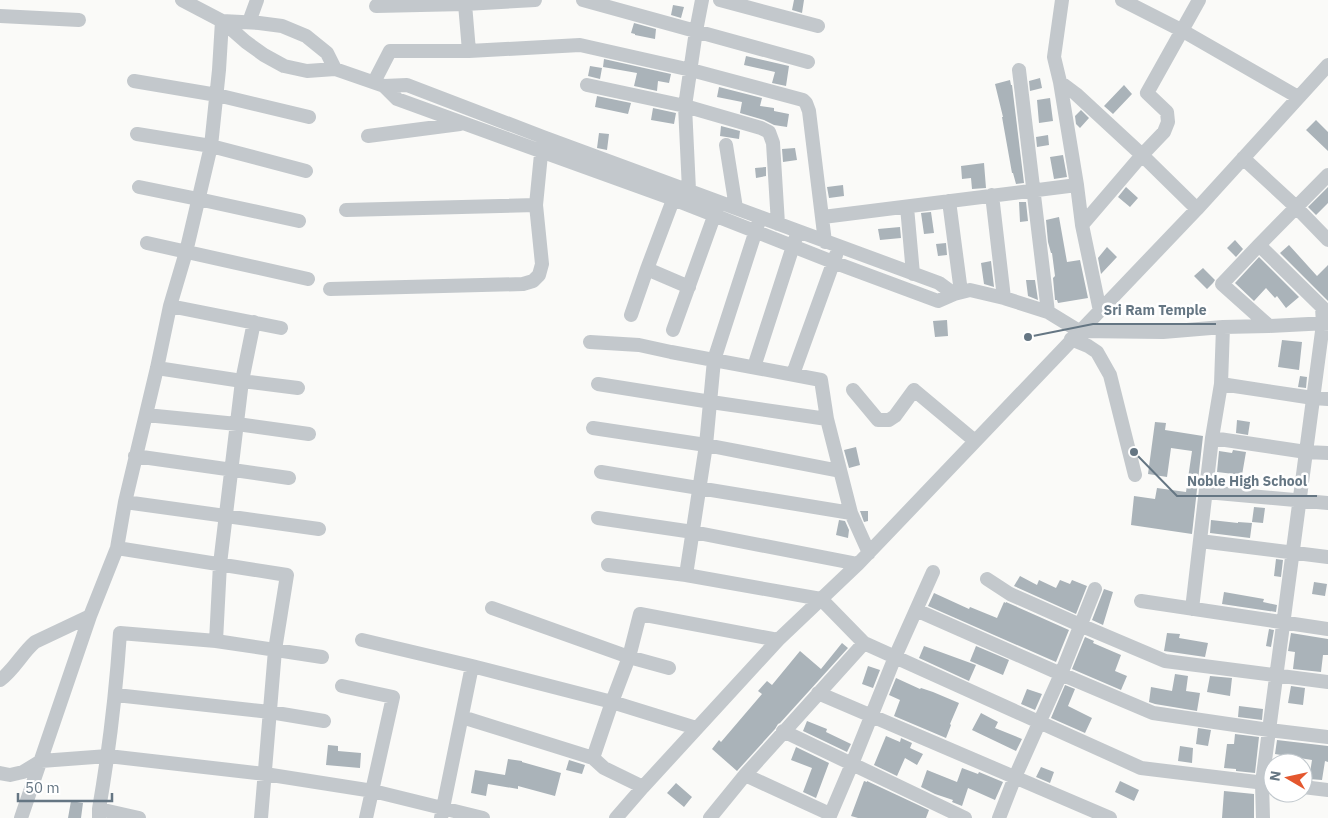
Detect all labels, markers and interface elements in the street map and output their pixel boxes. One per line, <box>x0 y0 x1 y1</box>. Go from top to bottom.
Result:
callout: Sri Ram Temple <box>1093 295 1216 324</box>
text: Sri Ram Temple <box>1103 301 1207 319</box>
callout: Noble High School <box>1177 467 1317 496</box>
text: Noble High School <box>1187 472 1307 490</box>
north arrow <box>1263 753 1313 803</box>
scale bar <box>18 770 111 802</box>
text: N <box>1265 770 1285 782</box>
text: 50 m <box>25 778 60 797</box>

